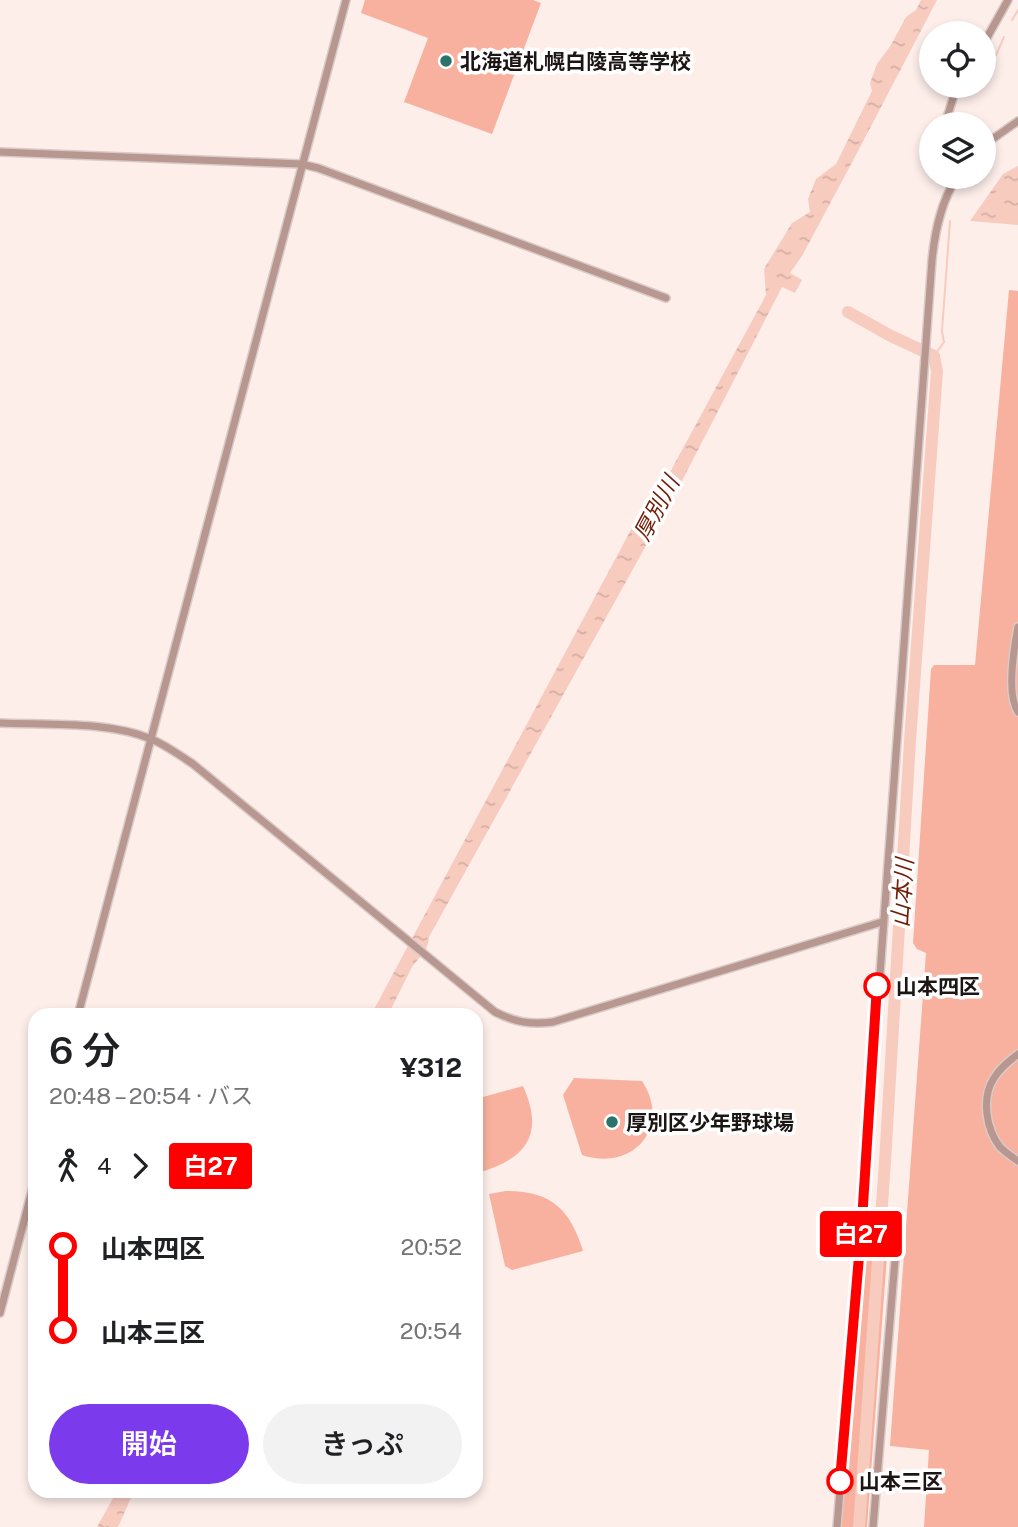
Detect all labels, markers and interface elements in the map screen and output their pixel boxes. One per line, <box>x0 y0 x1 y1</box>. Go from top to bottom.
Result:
map controls <box>919 21 996 189</box>
button: locate <box>919 21 996 98</box>
place label: 北海道札幌白陵高等学校 <box>460 49 691 74</box>
marker: 北海道札幌白陵高等学校 <box>438 53 454 69</box>
button: layers <box>919 112 996 189</box>
water label: 厚別川 <box>628 469 686 545</box>
water label: 山本川 <box>886 855 918 928</box>
marker: 山本四区 <box>864 973 890 999</box>
place label: 山本四区 <box>896 974 980 999</box>
text: 6 分 <box>49 1028 120 1073</box>
text: ¥312 <box>400 1052 462 1083</box>
text: 20:48 – 20:54 · バス <box>49 1082 253 1109</box>
place label: 厚別区少年野球場 <box>626 1110 794 1135</box>
marker: 厚別区少年野球場 <box>604 1114 620 1130</box>
icon: walk <box>49 1147 87 1185</box>
icon: forward <box>121 1147 159 1185</box>
text: 4 <box>97 1152 111 1179</box>
text: 白27 <box>183 1152 238 1180</box>
line badge: 白27 <box>821 1211 901 1257</box>
text: 白27 <box>834 1220 888 1248</box>
text: 山本四区 <box>101 1233 205 1264</box>
text: 20:52 <box>401 1233 462 1260</box>
text: 山本三区 <box>101 1317 205 1348</box>
text: 20:54 <box>400 1317 462 1344</box>
button: 開始 <box>49 1404 249 1484</box>
button: きっぷ <box>263 1404 462 1484</box>
marker: 山本三区 <box>827 1468 853 1494</box>
place label: 山本三区 <box>859 1469 943 1494</box>

